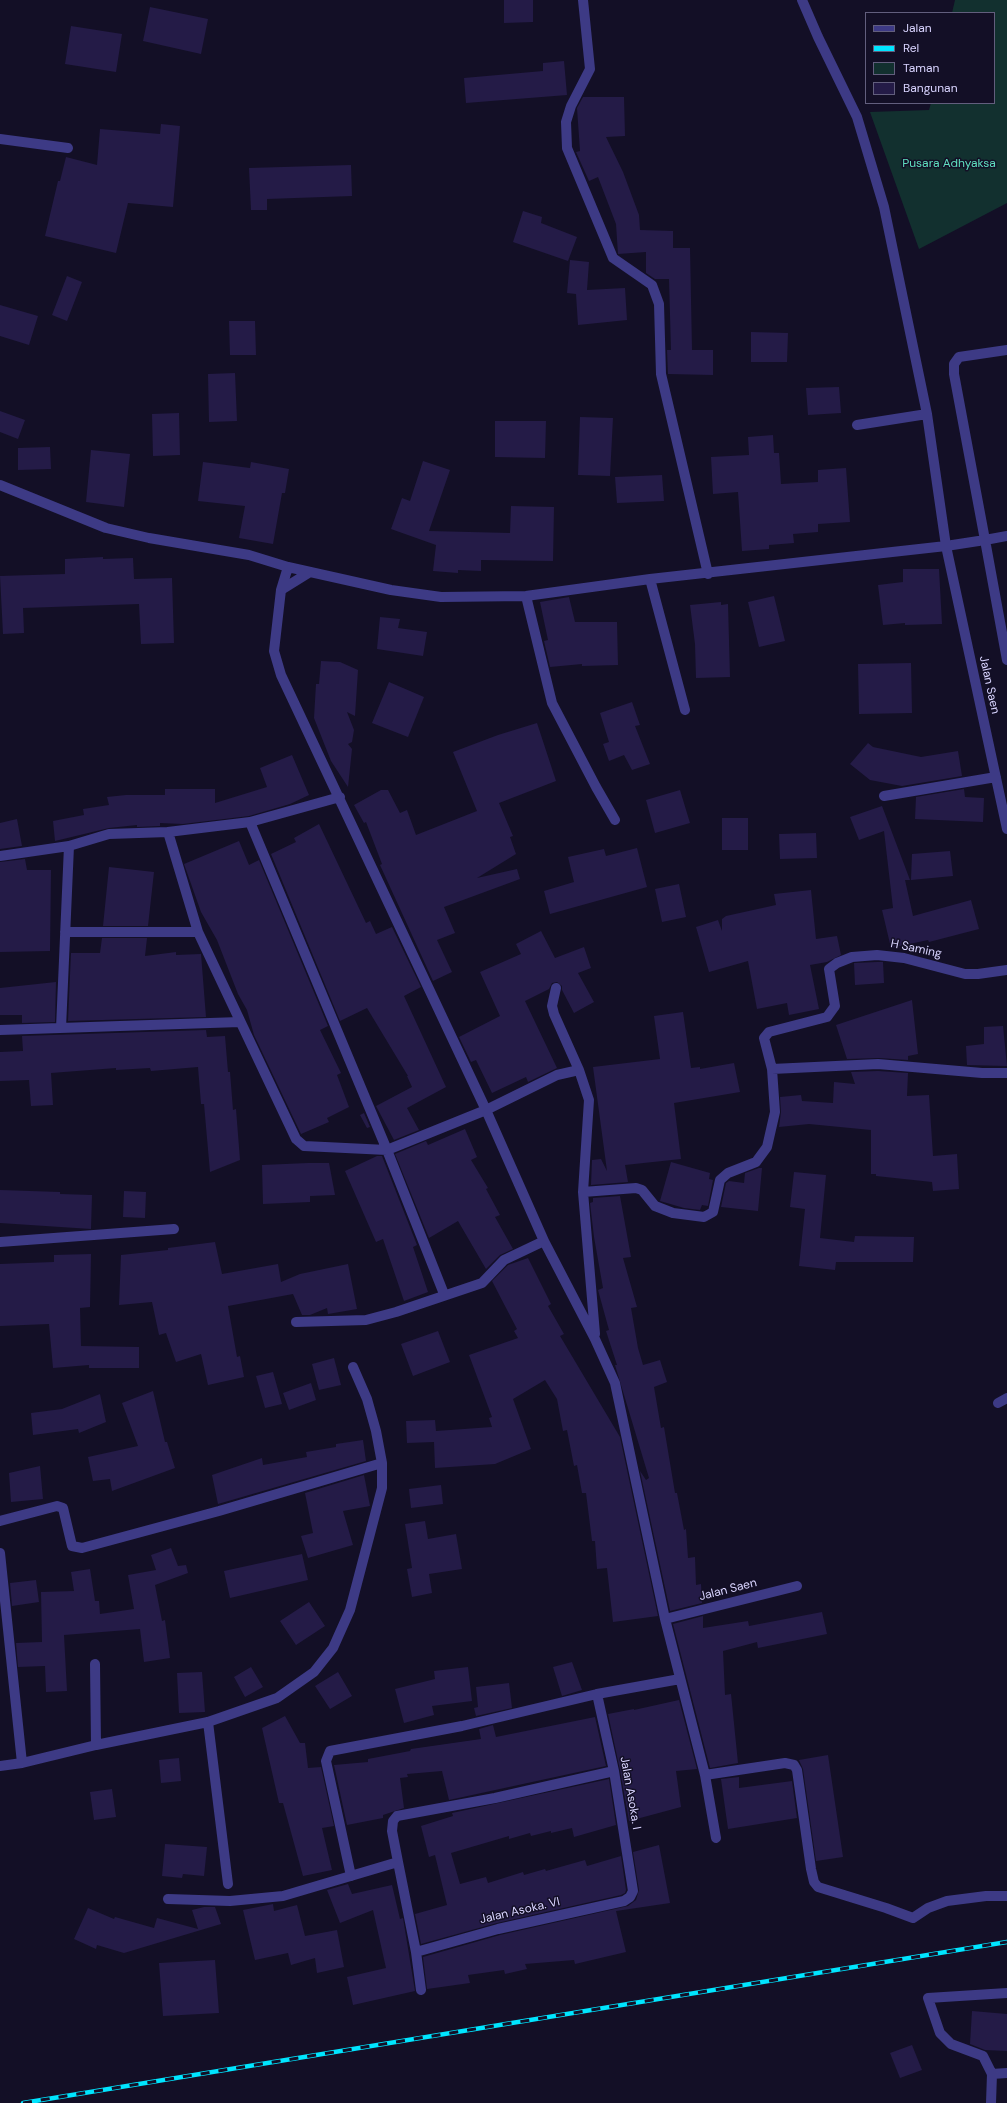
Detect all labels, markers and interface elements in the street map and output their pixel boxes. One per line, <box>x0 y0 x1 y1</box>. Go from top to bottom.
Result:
legend <box>865 12 995 104</box>
text: Jalan <box>903 20 932 36</box>
text: Rel <box>903 40 919 56</box>
text: Taman <box>903 60 939 76</box>
text: Bangunan <box>903 80 958 96</box>
park label: Pusara Adhyaksa <box>902 157 996 171</box>
street label: Jalan Saen <box>976 655 1002 715</box>
street label: H Saming <box>889 937 943 961</box>
street label: Jalan Saen <box>698 1576 758 1604</box>
street label: Jalan Asoka. I <box>616 1755 644 1831</box>
street label: Jalan Asoka. VI <box>478 1895 562 1927</box>

